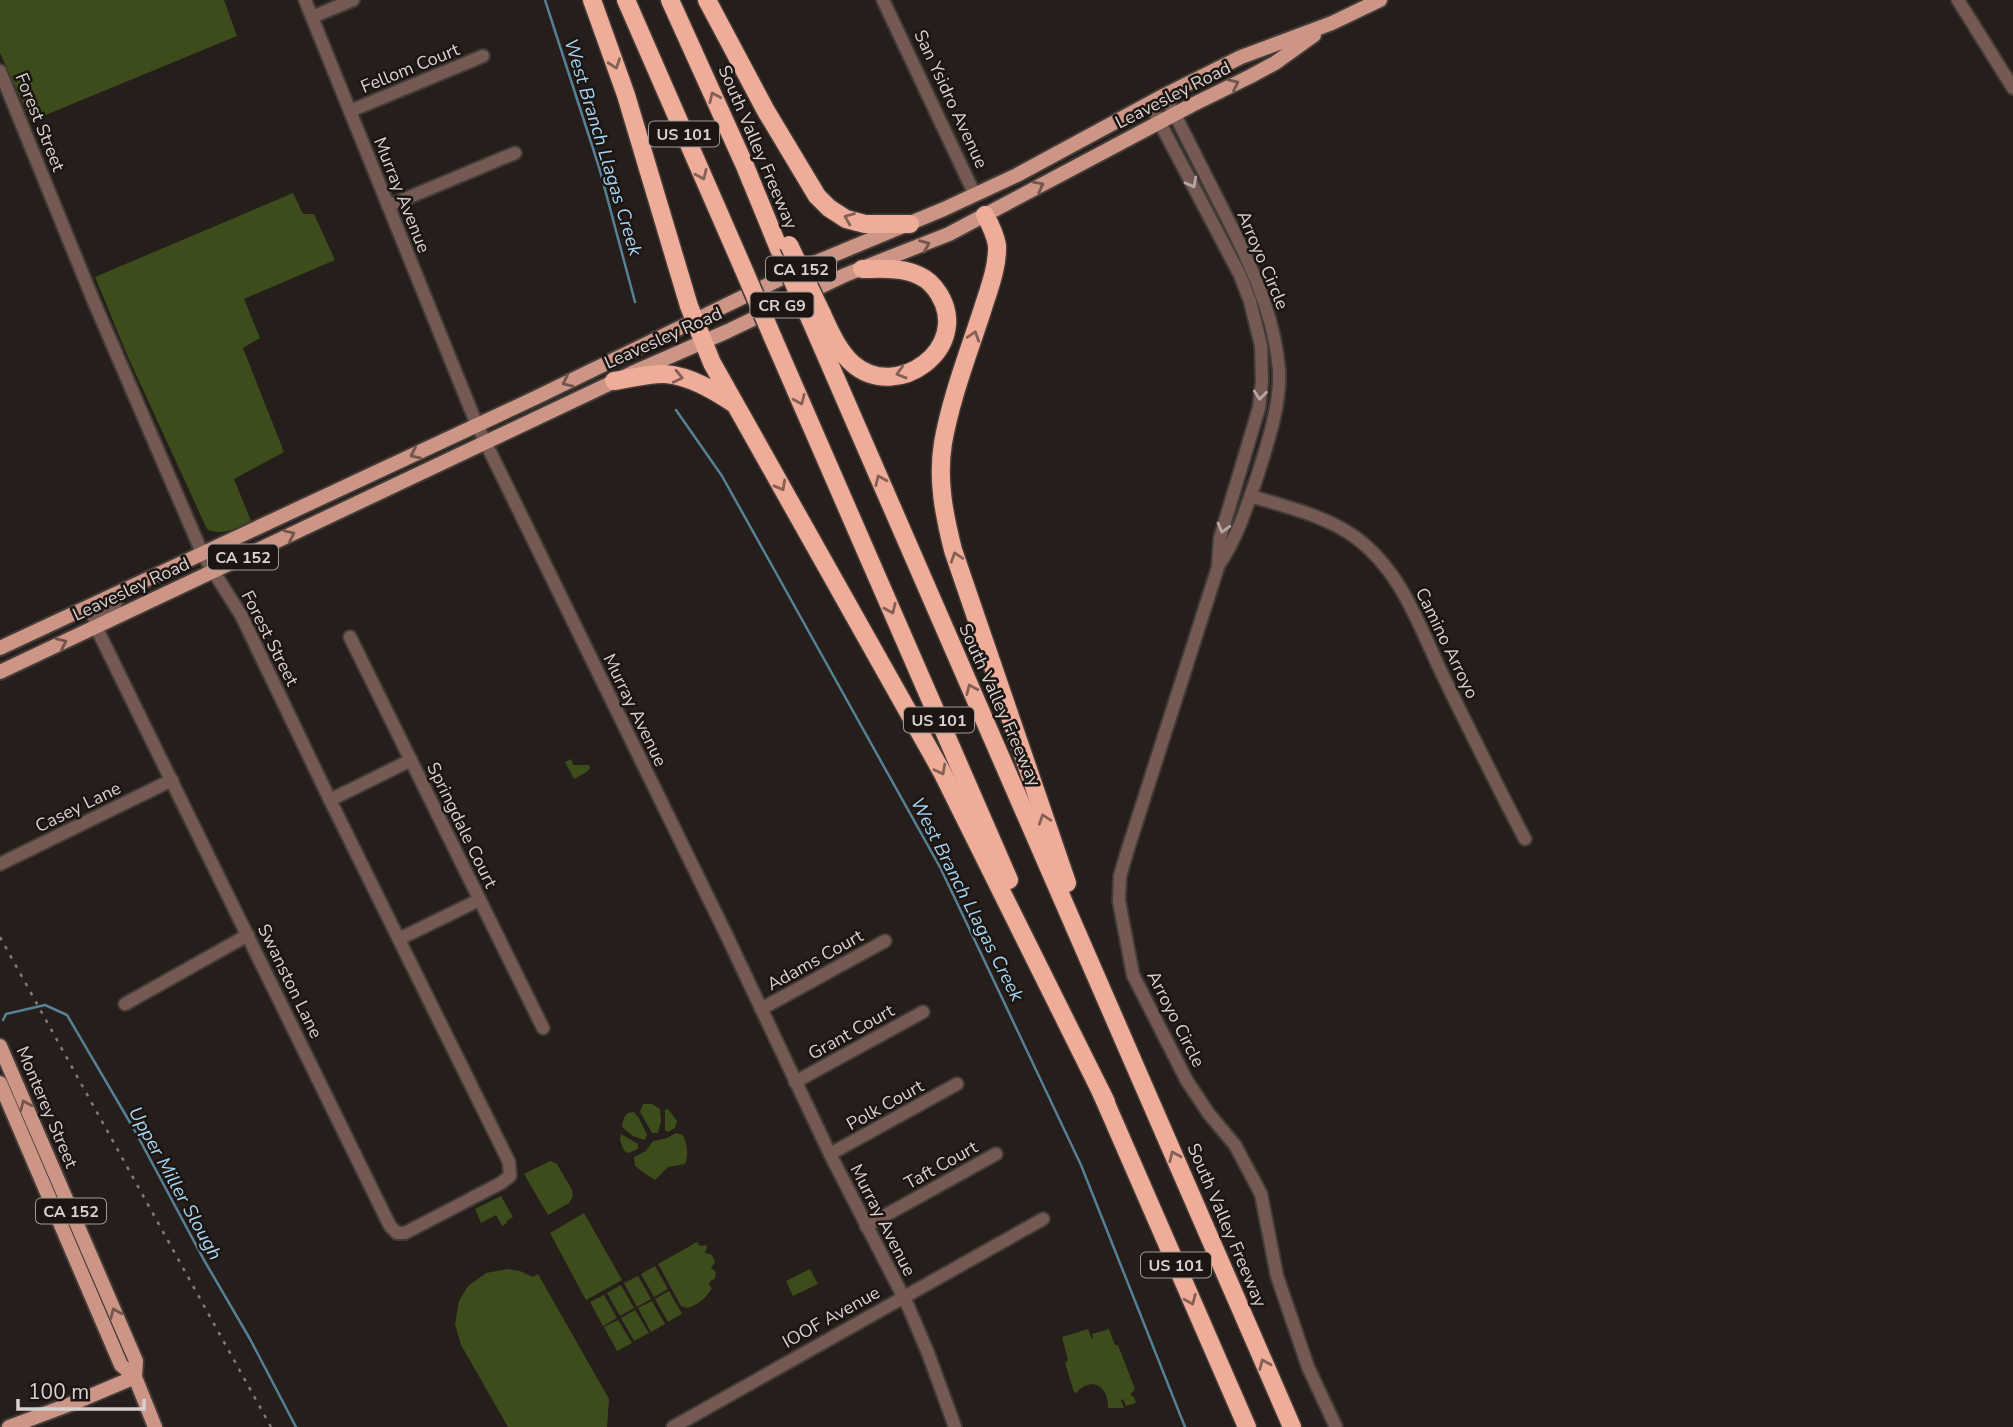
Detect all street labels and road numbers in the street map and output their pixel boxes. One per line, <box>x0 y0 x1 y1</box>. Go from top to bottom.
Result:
street label: San Ysidro Avenue <box>908 26 994 172</box>
street label: Fellom Court <box>357 37 464 99</box>
street label: Leavesley Road <box>1111 56 1235 134</box>
street label: South Valley Freeway <box>713 61 804 233</box>
street label: Forest Street <box>9 69 71 175</box>
road number: US 101 <box>649 122 719 146</box>
street label: Murray Avenue <box>368 134 436 256</box>
street label: Arroyo Circle <box>1231 207 1295 313</box>
road number: CA 152 <box>766 256 836 282</box>
road number: CR G9 <box>750 292 814 318</box>
street label: Leavesley Road <box>600 301 726 375</box>
road number: CA 152 <box>208 544 278 570</box>
street label: Leavesley Road <box>69 551 193 627</box>
street label: Camino Arroyo <box>1410 583 1484 703</box>
street label: Forest Street <box>236 586 305 690</box>
street label: South Valley Freeway <box>953 620 1047 791</box>
street label: Murray Avenue <box>597 650 673 770</box>
road number: US 101 <box>904 708 974 733</box>
street label: Springdale Court <box>421 758 503 893</box>
street label: Casey Lane <box>31 776 125 838</box>
street label: Swanston Lane <box>252 920 328 1042</box>
street label: Adams Court <box>763 923 868 996</box>
street label: Arroyo Circle <box>1141 967 1211 1071</box>
street label: Grant Court <box>804 998 899 1066</box>
street label: Monterey Street <box>11 1042 84 1172</box>
street label: Polk Court <box>842 1074 928 1136</box>
street label: Taft Court <box>900 1135 983 1195</box>
street label: South Valley Freeway <box>1182 1139 1273 1311</box>
street label: Murray Avenue <box>844 1160 922 1280</box>
road number: CA 152 <box>36 1198 106 1224</box>
road number: US 101 <box>1141 1252 1211 1278</box>
street label: IOOF Avenue <box>778 1280 884 1354</box>

